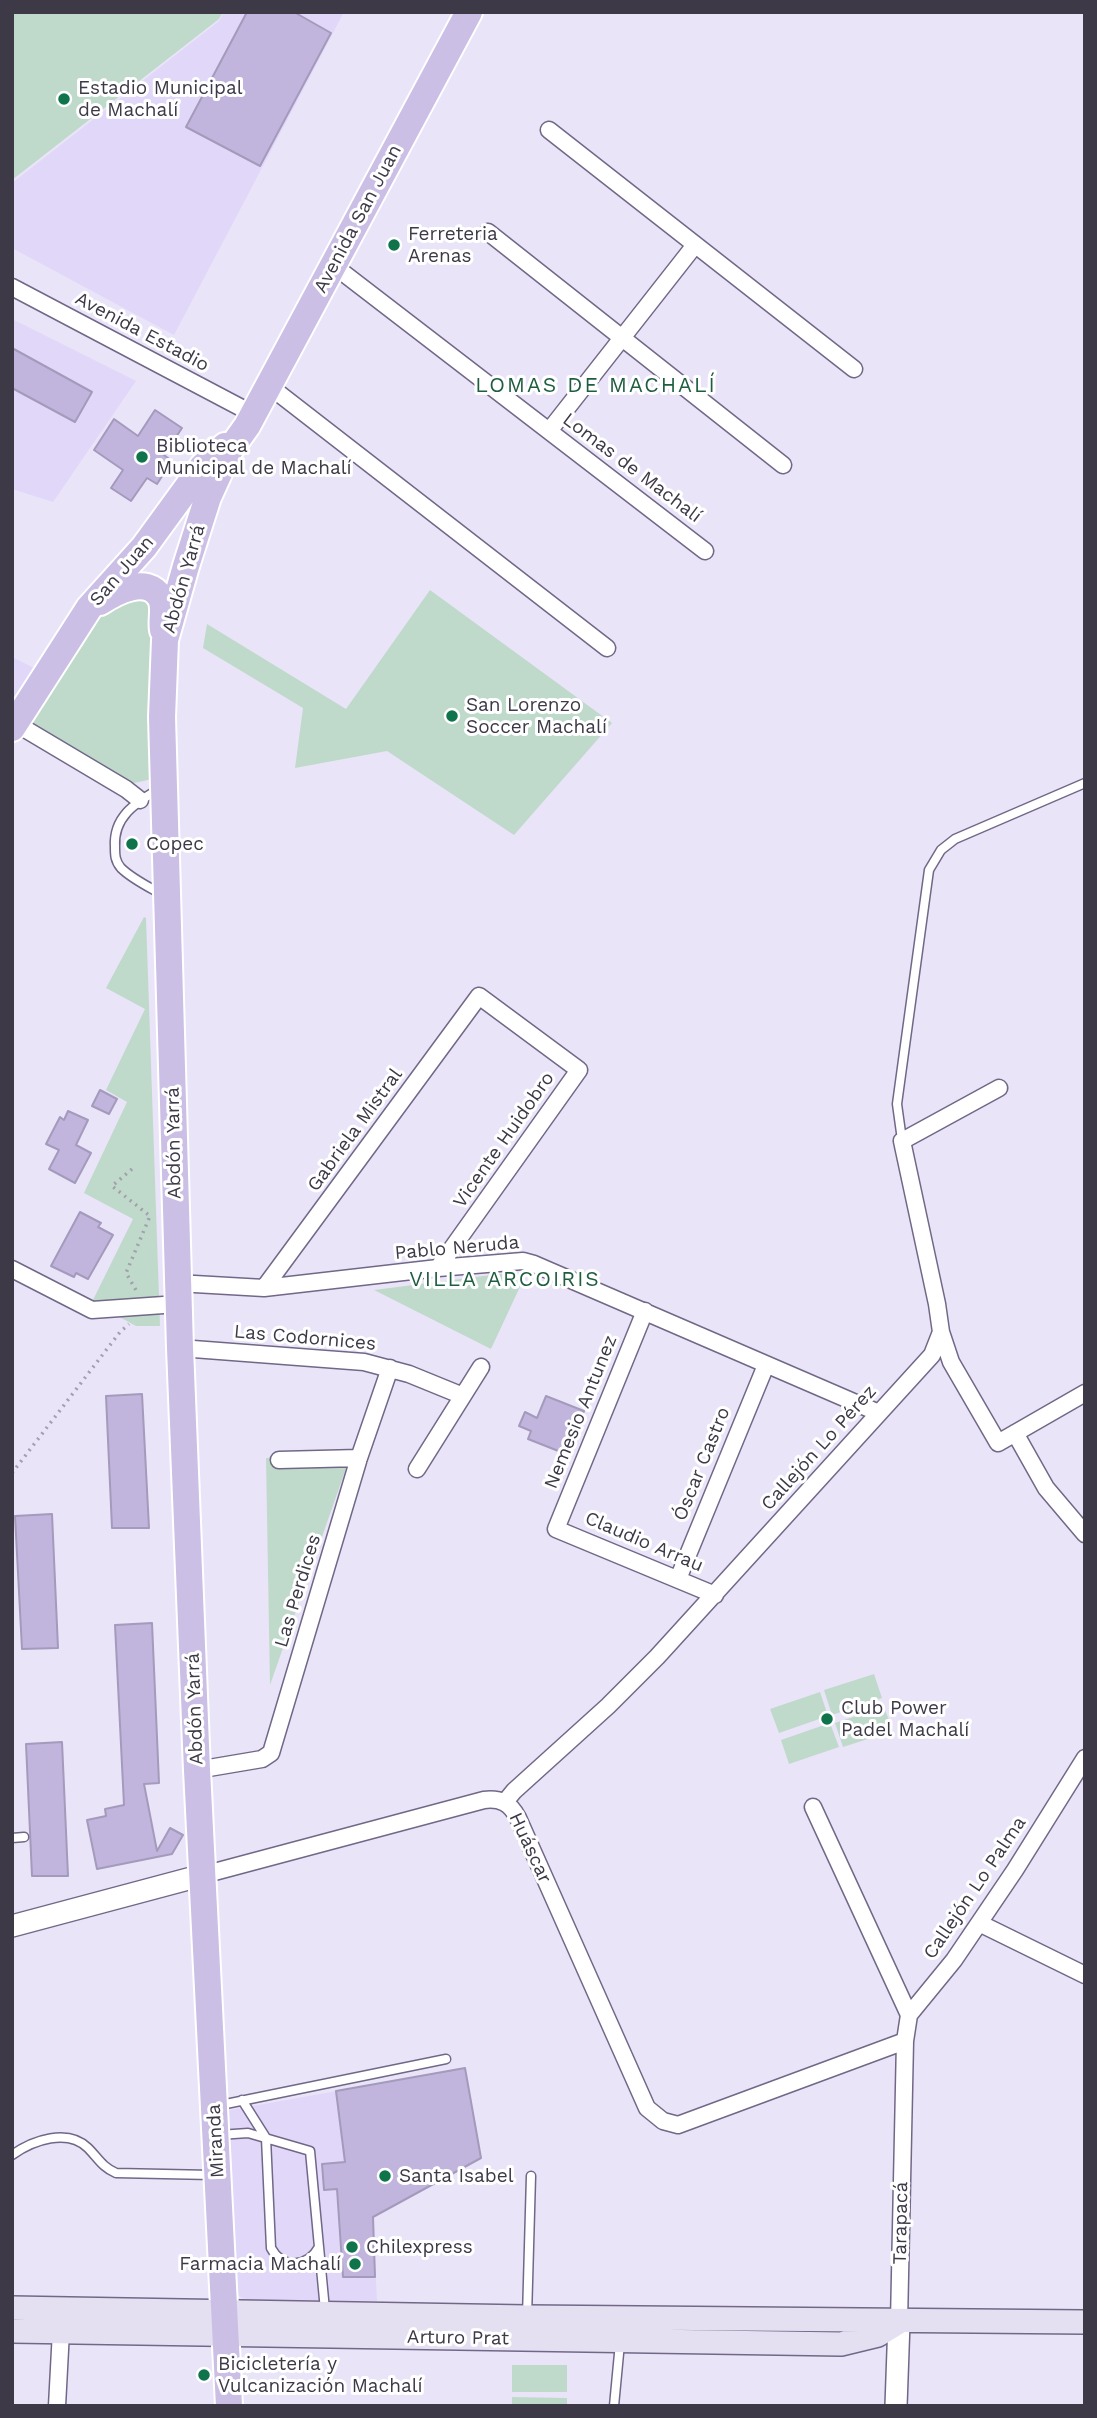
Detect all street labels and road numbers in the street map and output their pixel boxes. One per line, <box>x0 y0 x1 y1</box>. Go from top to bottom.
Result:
street label: Avenida San Juan <box>309 141 407 297</box>
street label: Avenida Estadio <box>71 287 213 377</box>
street label: Lomas de Machalí <box>558 408 706 528</box>
street label: Abdón Yarrá <box>158 522 210 636</box>
street label: San Juan <box>85 531 159 611</box>
street label: Gabriela Mistral <box>303 1064 407 1196</box>
street label: Vicente Huidobro <box>449 1068 559 1212</box>
street label: Abdón Yarrá <box>162 1087 186 1199</box>
street label: Pablo Neruda <box>394 1231 520 1265</box>
street label: Las Codornices <box>233 1320 377 1356</box>
street label: Nemesio Antunez <box>540 1332 622 1492</box>
street label: Callejón Lo Pérez <box>757 1381 881 1515</box>
street label: Óscar Castro <box>669 1404 735 1524</box>
street label: Claudio Arrau <box>581 1507 707 1577</box>
street label: Las Perdices <box>270 1532 326 1650</box>
street label: Abdón Yarrá <box>182 1653 208 1765</box>
street label: Huáscar <box>504 1809 556 1887</box>
street label: Callejón Lo Palma <box>919 1812 1031 1964</box>
street label: Miranda <box>203 2103 229 2179</box>
street label: Tarapacá <box>889 2182 913 2264</box>
street label: Arturo Prat <box>407 2326 509 2350</box>

